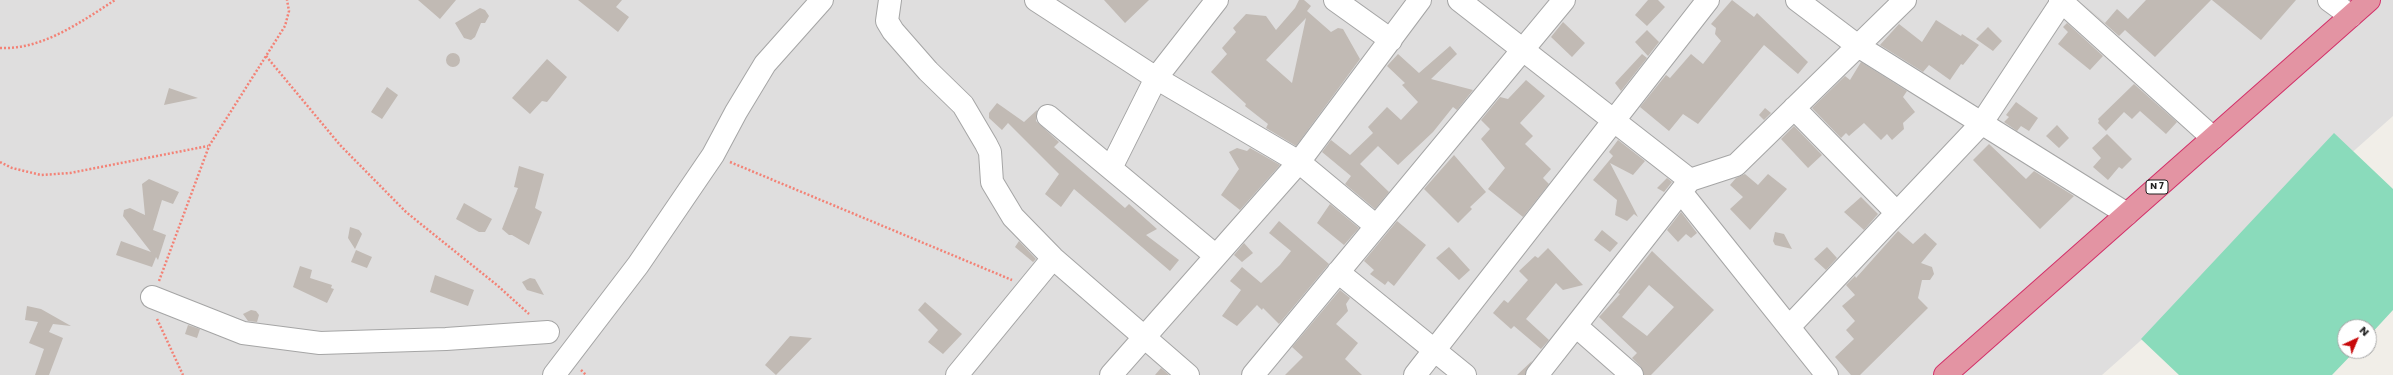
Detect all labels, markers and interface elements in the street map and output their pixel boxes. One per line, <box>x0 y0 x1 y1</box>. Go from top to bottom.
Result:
road number: N 7 <box>2146 180 2168 194</box>
north arrow <box>2337 319 2377 359</box>
text: N <box>2356 322 2373 340</box>

